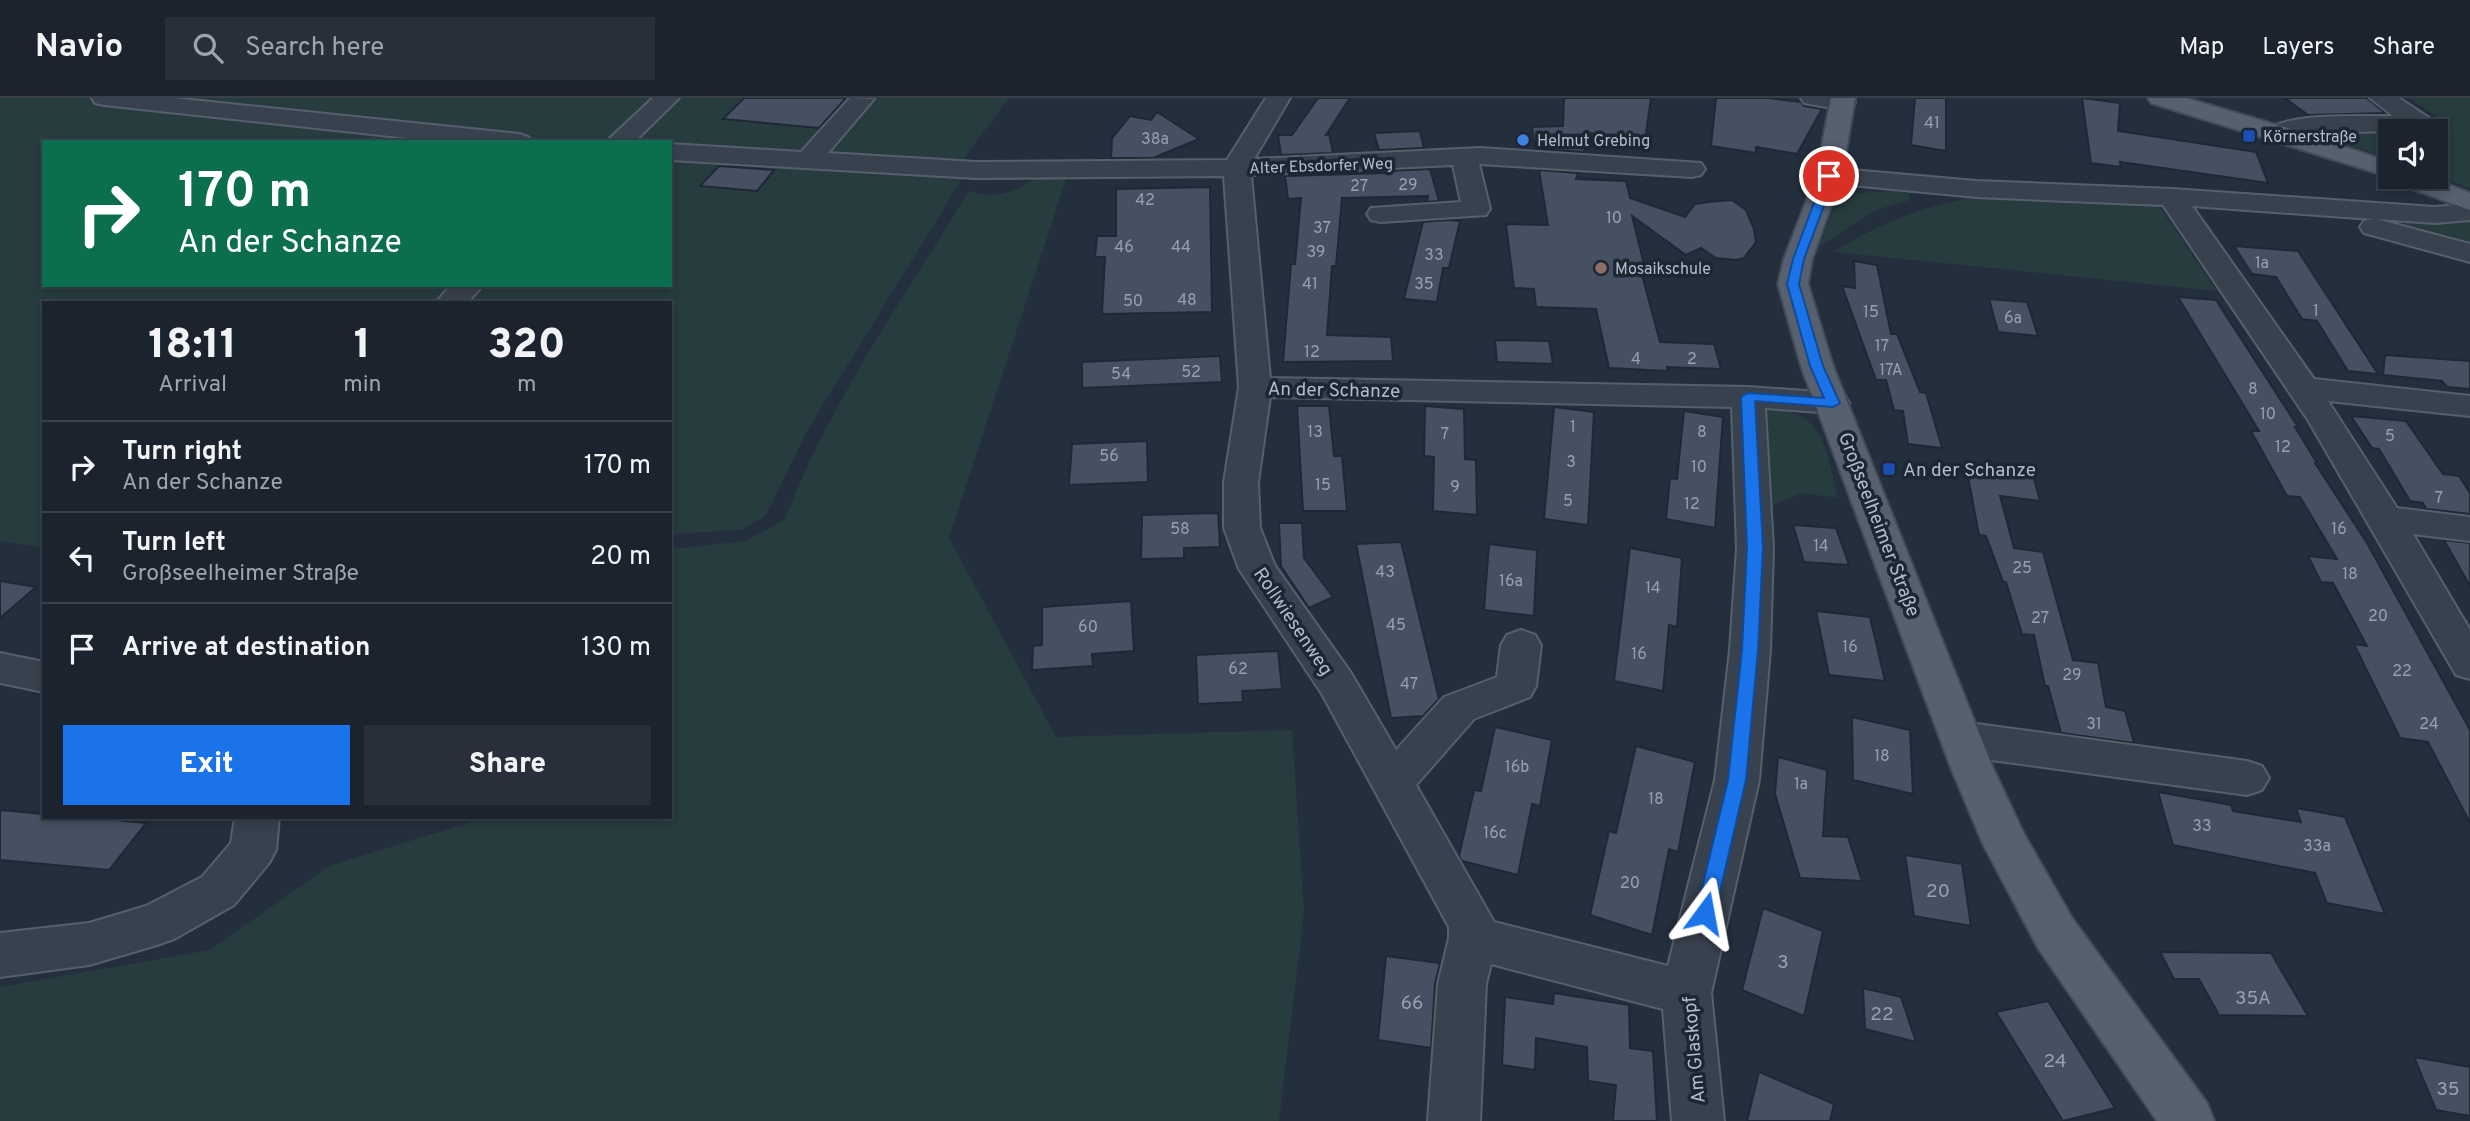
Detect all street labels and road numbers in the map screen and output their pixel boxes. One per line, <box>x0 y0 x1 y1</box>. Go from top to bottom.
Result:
street label: Alter Ebsdorfer Weg <box>1249 154 1393 180</box>
street label: An der Schanze <box>1267 378 1401 404</box>
street label: Großseelheimer Straße <box>1832 429 1924 620</box>
street label: Rollwiesenweg <box>1247 563 1337 681</box>
street label: Am Glaskopf <box>1678 995 1712 1104</box>

